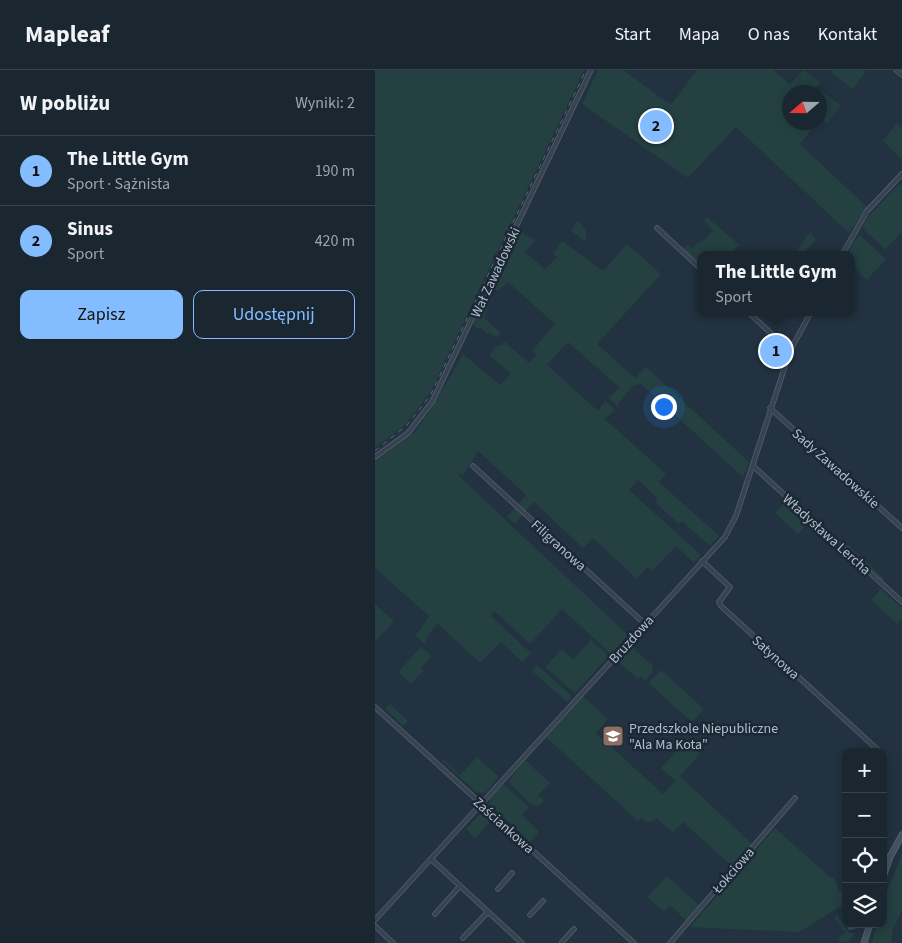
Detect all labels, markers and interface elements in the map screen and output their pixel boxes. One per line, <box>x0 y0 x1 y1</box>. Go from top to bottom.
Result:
text: Mapleaf <box>25 17 110 52</box>
text: Start <box>614 22 651 47</box>
text: Mapa <box>679 22 720 47</box>
text: O nas <box>748 22 790 47</box>
text: Kontakt <box>818 22 877 47</box>
north arrow <box>782 85 827 130</box>
text: W pobliżu <box>20 88 110 118</box>
text: Wyniki: 2 <box>295 92 355 114</box>
pin: 2 <box>640 107 672 145</box>
text: The Little Gym <box>67 146 189 173</box>
text: 1 <box>32 160 40 182</box>
text: 190 m <box>315 160 355 182</box>
text: Sport · Sążnista <box>67 173 170 195</box>
text: Sinus <box>67 216 113 243</box>
street label: Wał Zawadowski <box>466 224 526 321</box>
text: 2 <box>32 230 40 252</box>
text: 420 m <box>315 230 355 252</box>
text: Sport <box>67 243 104 265</box>
popup <box>697 251 855 316</box>
text: The Little Gym <box>715 259 837 286</box>
text: Sport <box>715 286 752 308</box>
button: Zapisz <box>20 290 183 339</box>
button: Udostępnij <box>193 290 355 339</box>
pin: 1 <box>760 332 792 370</box>
your location <box>651 394 677 420</box>
street label: Sady Zawadowskie <box>787 424 884 514</box>
street label: Władysława Lercha <box>778 490 875 580</box>
street label: Filigranowa <box>526 515 590 576</box>
street label: Bruzdowa <box>605 611 659 668</box>
street label: Satynowa <box>747 631 803 685</box>
place label: Przedszkole Niepubliczne "Ala Ma Kota" <box>629 719 778 755</box>
school or university icon: Przedszkole Niepubliczne "Ala Ma Kota" <box>601 724 625 748</box>
map controls <box>842 748 887 928</box>
button: + <box>842 748 887 793</box>
street label: Zaściankowa <box>468 793 538 859</box>
button: − <box>842 793 887 838</box>
button: locate <box>842 838 887 883</box>
street label: Łokciowa <box>707 843 759 899</box>
button: layers <box>842 883 887 928</box>

